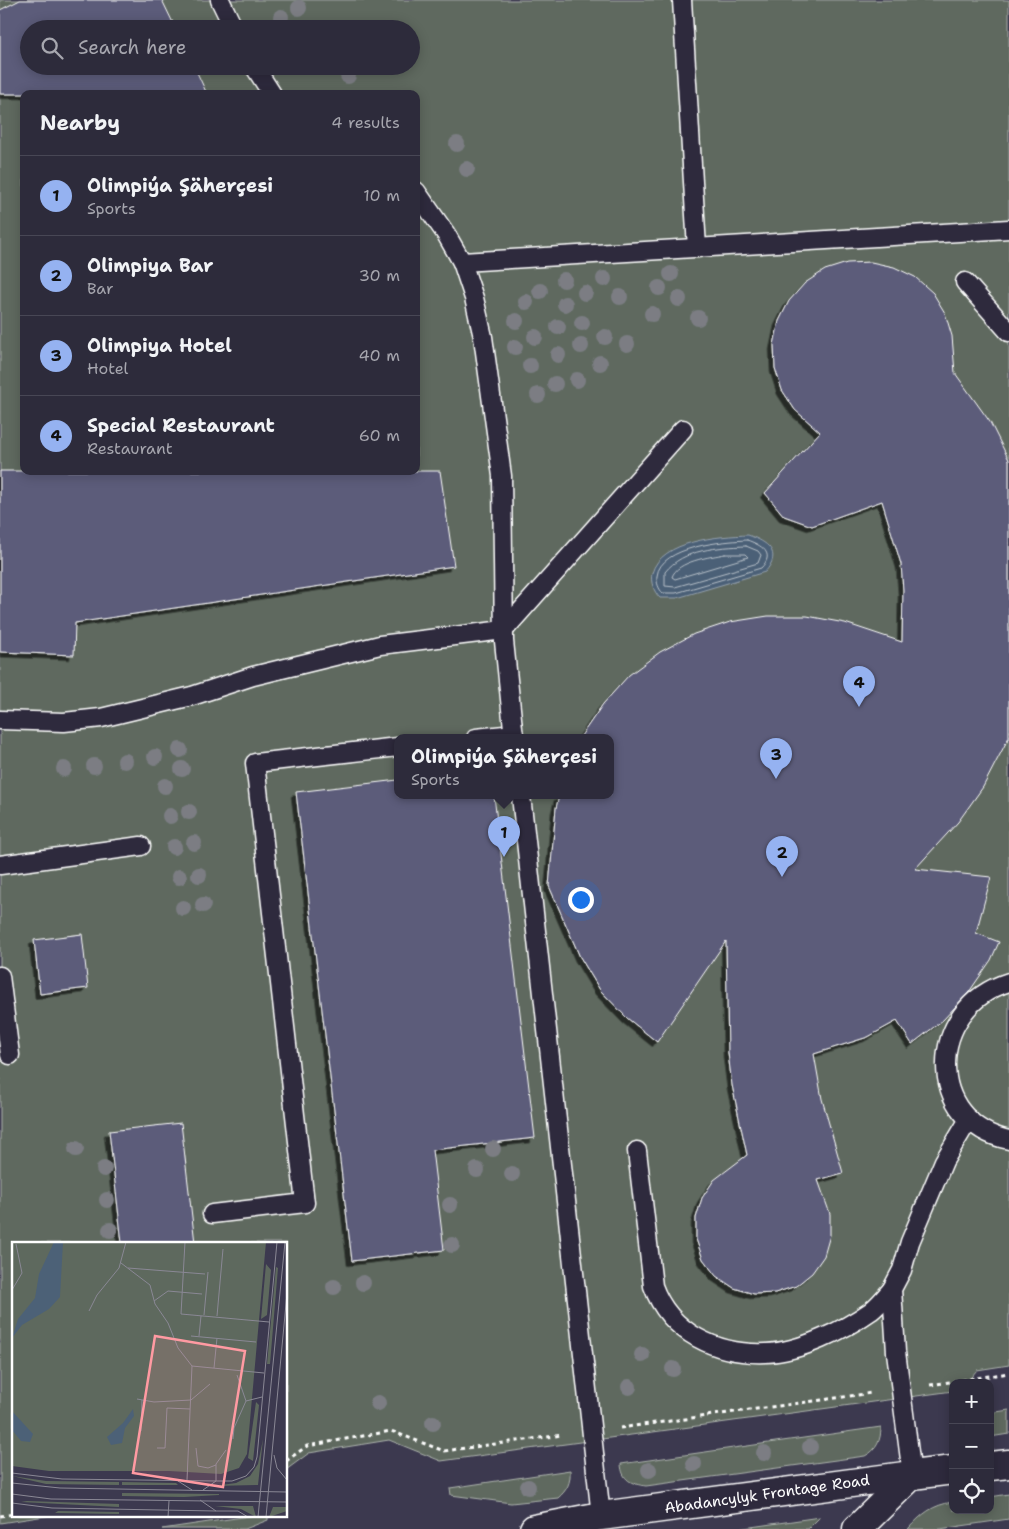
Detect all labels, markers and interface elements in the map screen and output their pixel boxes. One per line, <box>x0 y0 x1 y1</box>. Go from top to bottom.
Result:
search box <box>20 20 420 75</box>
icon: search <box>38 34 66 62</box>
text: Search here <box>78 35 187 60</box>
text: Nearby <box>40 109 120 137</box>
text: 4 results <box>331 112 400 133</box>
text: Olimpiýa Şäherçesi <box>87 173 273 198</box>
text: 1 <box>52 185 60 206</box>
text: 10 m <box>363 185 400 206</box>
text: Sports <box>87 198 136 219</box>
text: Olimpiya Bar <box>87 253 213 278</box>
text: 2 <box>50 265 62 286</box>
text: 30 m <box>359 265 400 286</box>
text: Bar <box>87 278 114 299</box>
text: Olimpiya Hotel <box>87 333 232 358</box>
text: 3 <box>50 345 62 366</box>
text: 40 m <box>358 345 400 366</box>
text: Hotel <box>87 358 128 379</box>
text: Special Restaurant <box>87 413 275 438</box>
text: 4 <box>50 425 62 446</box>
text: 60 m <box>359 425 400 446</box>
text: Restaurant <box>87 438 173 459</box>
pin: 4 <box>843 666 875 707</box>
popup <box>394 734 614 799</box>
pin: 3 <box>760 738 792 779</box>
text: Olimpiýa Şäherçesi <box>411 744 597 769</box>
text: Sports <box>411 769 460 790</box>
pin: 1 <box>488 816 520 857</box>
pin: 2 <box>766 836 798 877</box>
your location <box>568 887 594 913</box>
inset map <box>12 1242 288 1516</box>
map controls <box>949 1379 994 1514</box>
button: + <box>949 1379 994 1424</box>
button: − <box>949 1424 994 1469</box>
button: locate <box>949 1469 994 1514</box>
street label: Abadancylyk Frontage Road <box>663 1470 871 1518</box>

